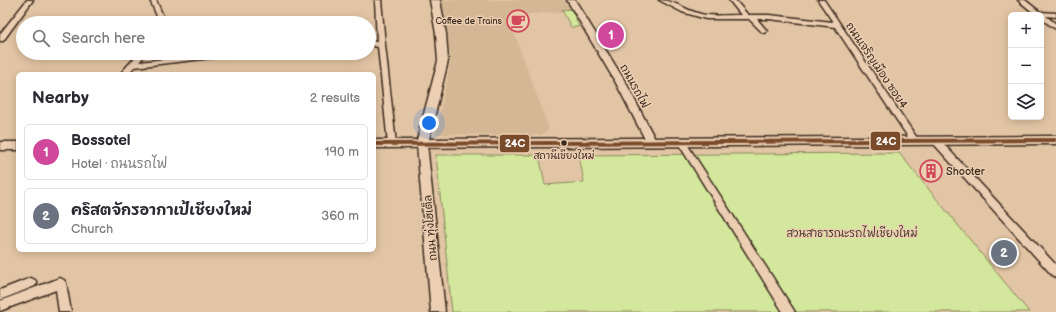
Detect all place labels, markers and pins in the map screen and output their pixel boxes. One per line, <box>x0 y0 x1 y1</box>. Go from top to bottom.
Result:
cafe icon: Coffee de Trains <box>505 8 531 34</box>
place label: Coffee de Trains <box>435 16 503 27</box>
pin: 1 <box>598 20 624 50</box>
marker: สถานีเชียงใหม่ <box>559 138 569 148</box>
place label: สถานีเชียงใหม่ <box>534 149 594 162</box>
building icon: Shooter <box>918 158 944 184</box>
place label: Shooter <box>946 165 986 178</box>
pin: 2 <box>991 238 1017 268</box>

